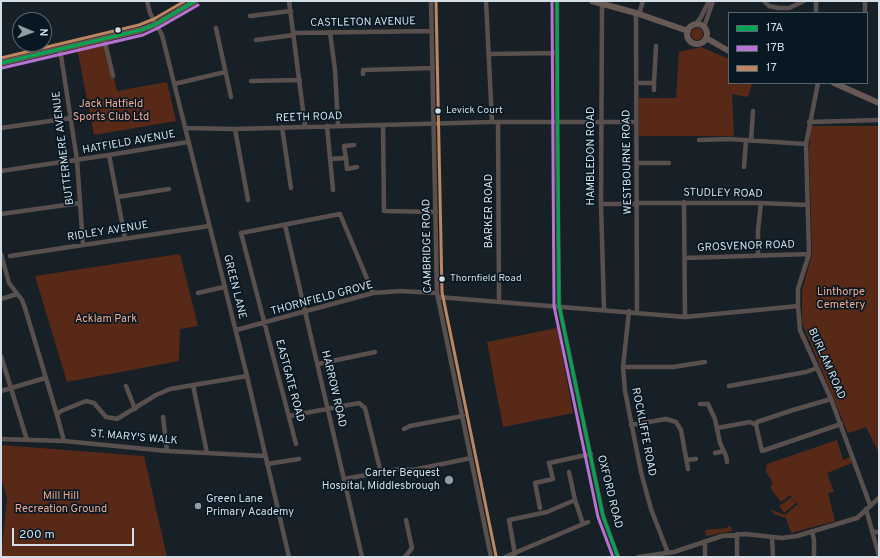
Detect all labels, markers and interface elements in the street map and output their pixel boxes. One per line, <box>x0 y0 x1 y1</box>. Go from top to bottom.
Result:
north arrow <box>12 12 52 52</box>
legend <box>728 12 868 84</box>
street label: CASTLETON AVENUE <box>310 15 416 31</box>
text: 17A <box>766 20 783 36</box>
unlabelled marker <box>113 25 123 35</box>
text: N <box>36 28 50 37</box>
text: 17B <box>766 40 785 56</box>
text: 17 <box>766 60 777 76</box>
street label: BUTTERMERE AVENUE <box>50 90 78 206</box>
park label: Jack Hatfield Sports Club Ltd <box>73 98 149 124</box>
place label: Levick Court <box>446 105 503 117</box>
marker: Levick Court <box>433 106 443 116</box>
street label: HAMBLEDON ROAD <box>585 107 599 205</box>
street label: WESTBOURNE ROAD <box>620 109 636 215</box>
street label: REETH ROAD <box>275 110 343 126</box>
street label: HATFIELD AVENUE <box>82 128 176 158</box>
street label: BARKER ROAD <box>483 174 497 248</box>
street label: STUDLEY ROAD <box>683 187 763 201</box>
street label: CAMBRIDGE ROAD <box>421 199 435 293</box>
street label: RIDLEY AVENUE <box>66 219 150 245</box>
street label: GROSVENOR ROAD <box>697 239 795 255</box>
street label: GREEN LANE <box>220 253 248 321</box>
place label: Thornfield Road <box>450 273 522 285</box>
marker: Thornfield Road <box>437 274 447 284</box>
street label: THORNFIELD GROVE <box>270 279 374 319</box>
park label: Linthorpe Cemetery <box>817 286 865 312</box>
park label: Acklam Park <box>75 313 137 327</box>
street label: BURLAM ROAD <box>804 326 848 402</box>
street label: EASTGATE ROAD <box>272 338 306 424</box>
street label: HARROW ROAD <box>318 349 348 429</box>
street label: ROCKLIFFE ROAD <box>628 387 658 477</box>
street label: ST. MARY'S WALK <box>90 428 178 448</box>
street label: OXFORD ROAD <box>593 454 625 530</box>
place label: Carter Bequest Hospital, Middlesbrough <box>322 467 440 493</box>
marker: Carter Bequest Hospital, Middlesbrough <box>443 474 455 486</box>
park label: Mill Hill Recreation Ground <box>15 490 107 516</box>
place label: Green Lane Primary Academy <box>206 493 294 519</box>
marker: Green Lane Primary Academy <box>193 501 203 511</box>
scale bar <box>14 520 136 546</box>
text: 200 m <box>19 527 55 543</box>

